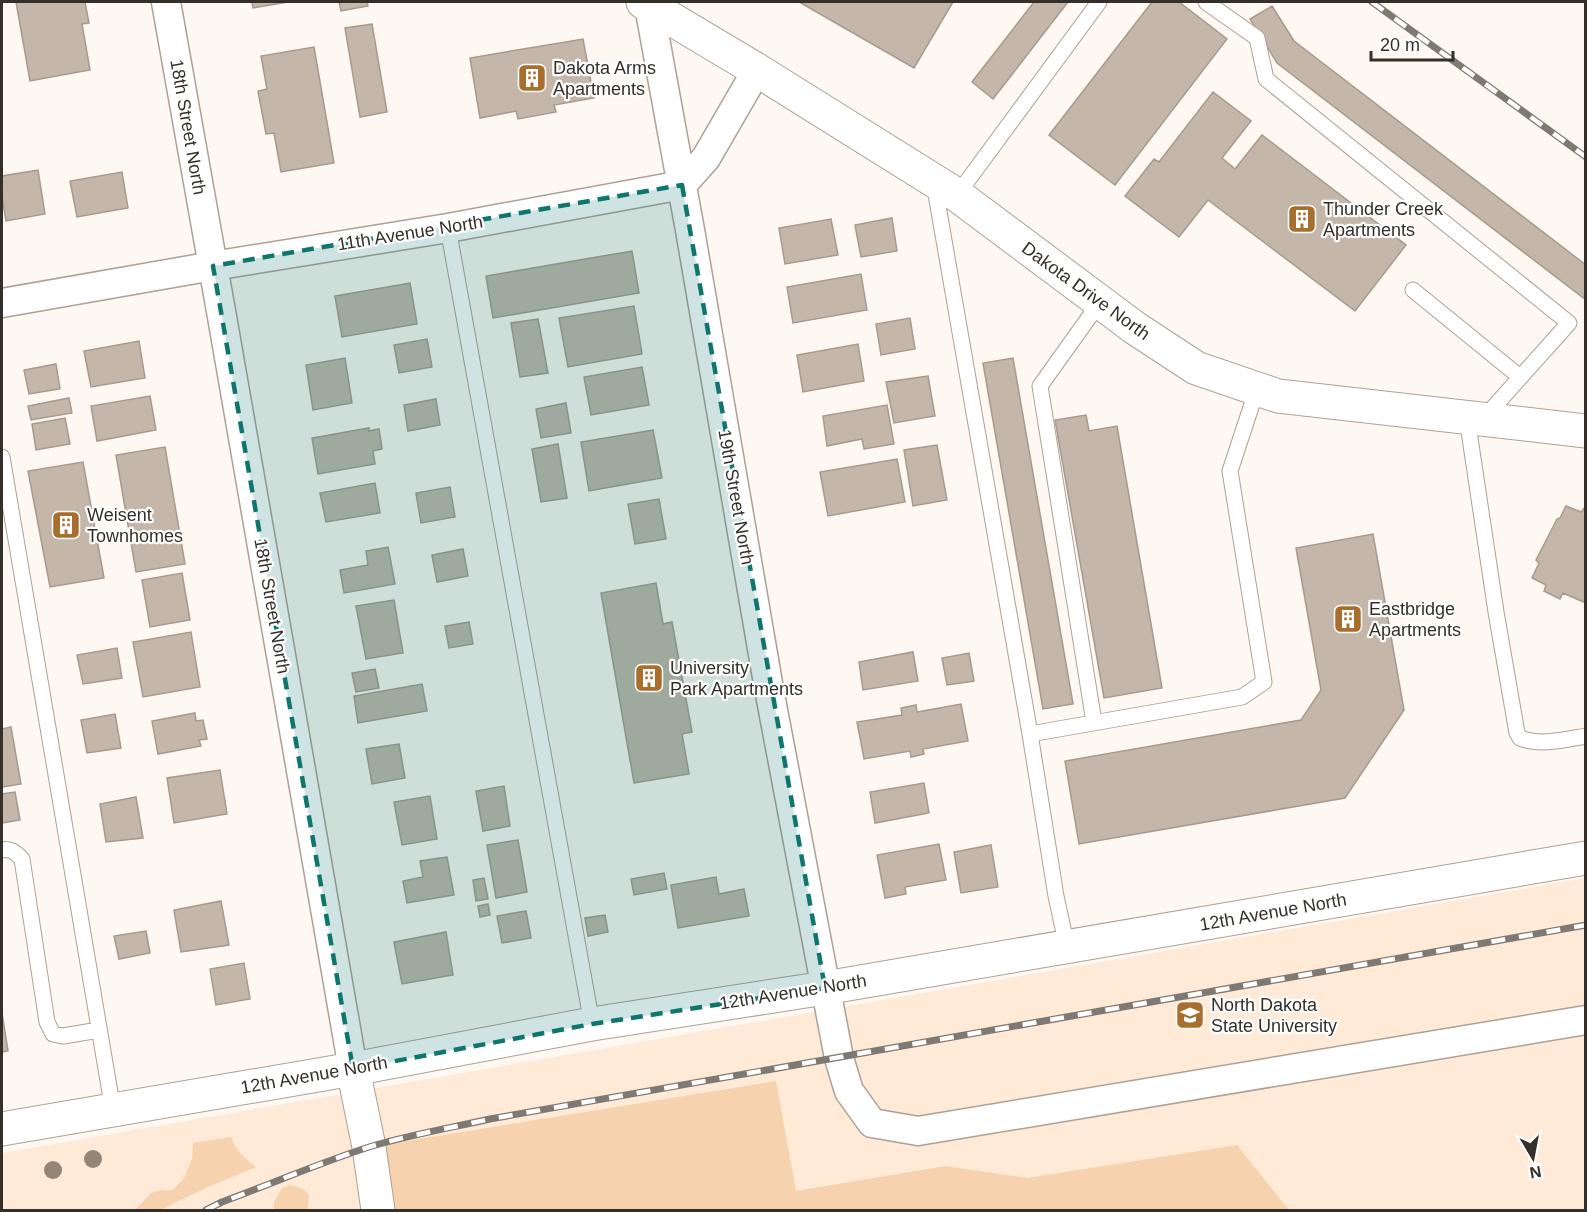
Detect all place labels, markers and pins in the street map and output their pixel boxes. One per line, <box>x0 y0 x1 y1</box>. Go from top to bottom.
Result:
place label: Dakota Arms Apartments <box>553 58 656 99</box>
building icon: Dakota Arms Apartments <box>516 62 548 94</box>
place label: Thunder Creek Apartments <box>1323 199 1444 240</box>
building icon: Thunder Creek Apartments <box>1286 203 1318 235</box>
place label: Weisent Townhomes <box>87 505 183 546</box>
building icon: Weisent Townhomes <box>50 509 82 541</box>
place label: Eastbridge Apartments <box>1369 599 1461 640</box>
building icon: Eastbridge Apartments <box>1332 603 1364 635</box>
place label: University Park Apartments <box>670 658 803 699</box>
building icon: University Park Apartments <box>633 662 665 694</box>
place label: North Dakota State University <box>1211 995 1337 1036</box>
school or university icon: North Dakota State University <box>1174 999 1206 1031</box>

